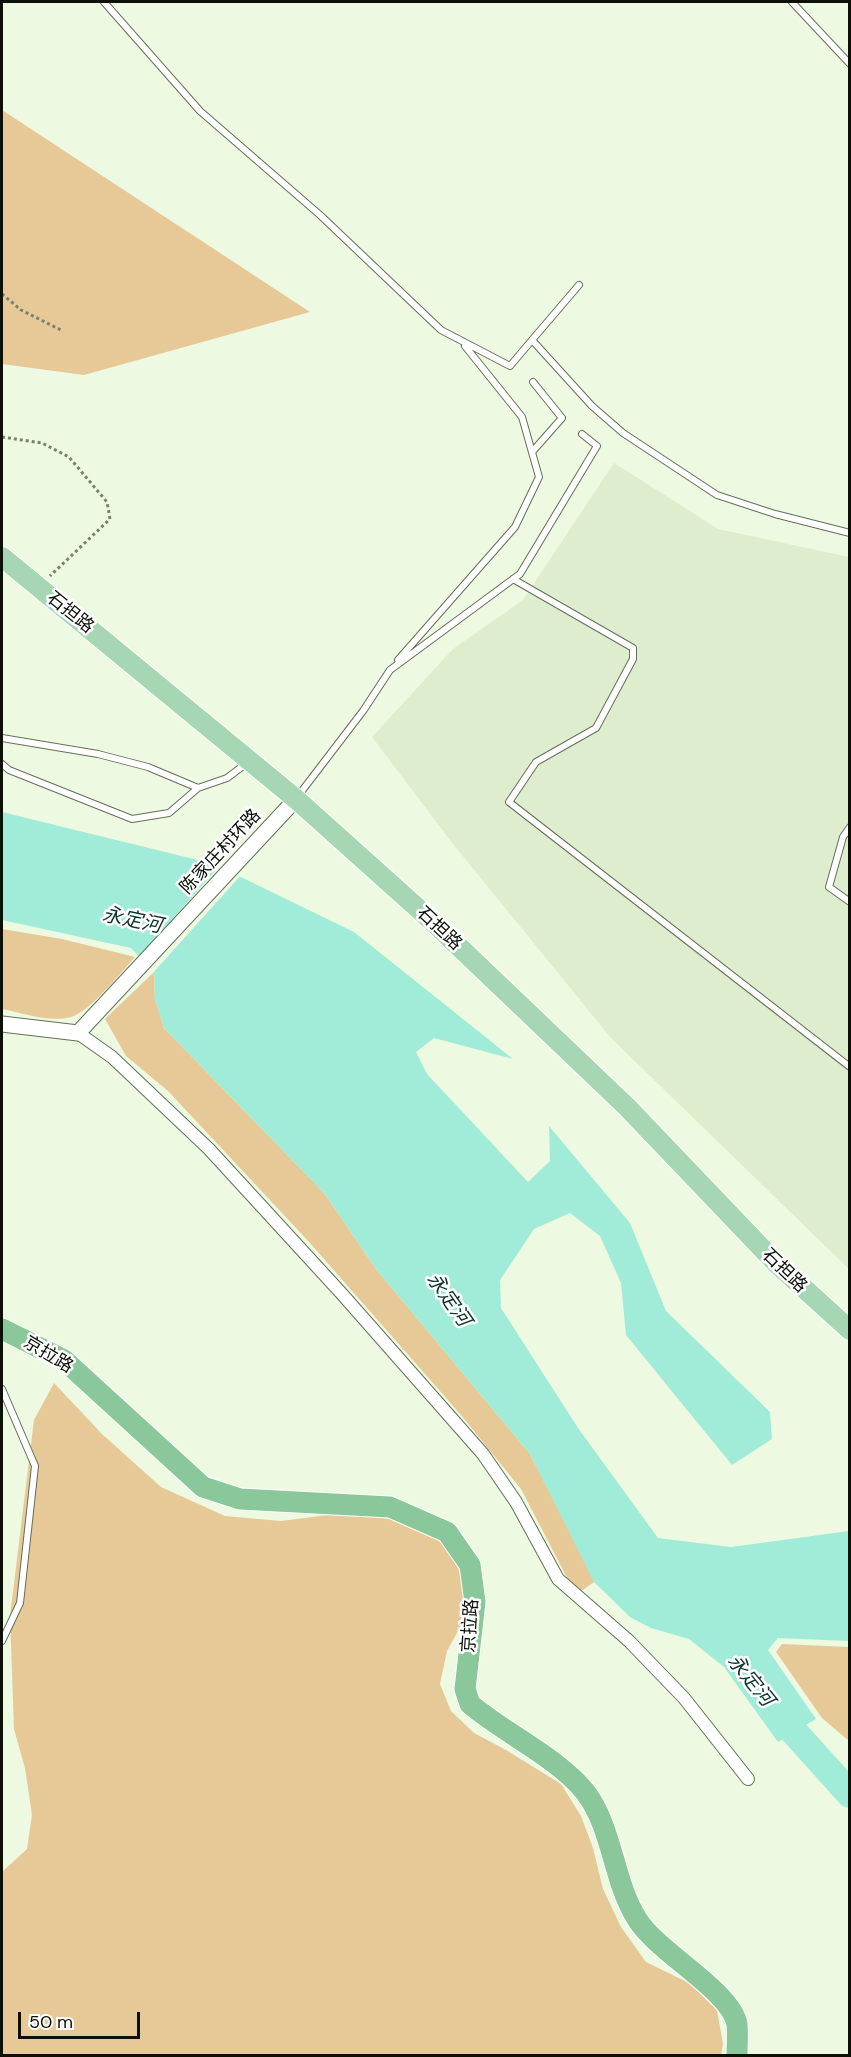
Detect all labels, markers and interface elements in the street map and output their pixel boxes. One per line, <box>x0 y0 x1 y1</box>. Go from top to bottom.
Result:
street label: 石担路 <box>42 588 98 638</box>
street label: 陈家庄村环路 <box>176 805 266 899</box>
water label: 永定河 <box>100 903 164 939</box>
street label: 石担路 <box>412 903 466 955</box>
street label: 石担路 <box>757 1244 811 1298</box>
water label: 永定河 <box>421 1269 475 1331</box>
street label: 京拉路 <box>19 1332 77 1378</box>
street label: 京拉路 <box>458 1598 484 1654</box>
water label: 永定河 <box>722 1650 778 1712</box>
scale bar <box>21 2000 142 2038</box>
text: 50 m <box>29 2010 73 2034</box>

